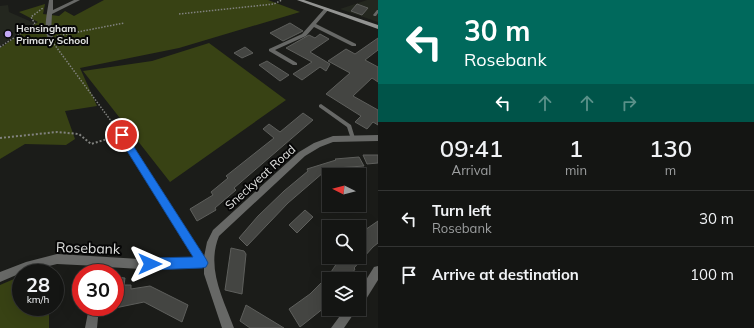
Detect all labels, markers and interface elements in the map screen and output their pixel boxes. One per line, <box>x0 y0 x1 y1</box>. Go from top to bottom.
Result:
text: 30 m <box>464 13 530 48</box>
icon: left <box>398 16 450 68</box>
place label: Hensingham Primary School <box>16 22 89 47</box>
marker: Hensingham Primary School <box>3 29 13 39</box>
text: Rosebank <box>464 48 547 71</box>
icon: left <box>492 92 514 114</box>
icon: ahead <box>534 92 556 114</box>
icon: ahead <box>576 92 598 114</box>
icon: right <box>618 92 640 114</box>
pin <box>105 118 139 152</box>
icon: arrive <box>111 124 133 146</box>
text: 09:41 <box>440 133 503 163</box>
text: 1 <box>569 133 583 163</box>
text: 130 <box>649 133 692 163</box>
street label: Sneckyeat Road <box>222 141 298 213</box>
text: Arrival <box>452 162 491 178</box>
text: min <box>565 162 587 178</box>
text: m <box>665 162 676 178</box>
north arrow <box>322 168 366 212</box>
map controls <box>322 168 366 316</box>
text: Turn left <box>432 201 491 220</box>
icon: left <box>398 208 420 230</box>
text: 30 m <box>699 209 734 228</box>
button: search <box>322 220 366 264</box>
text: Rosebank <box>432 220 492 236</box>
street label: Rosebank <box>56 238 121 258</box>
position arrow <box>129 243 171 285</box>
speed limit sign: 30 <box>72 264 124 316</box>
icon: arrive <box>398 264 420 286</box>
text: Arrive at destination <box>432 265 579 284</box>
text: 100 m <box>690 265 734 284</box>
text: 28 <box>26 272 50 297</box>
button: layers <box>322 272 366 316</box>
text: km/h <box>27 293 49 306</box>

